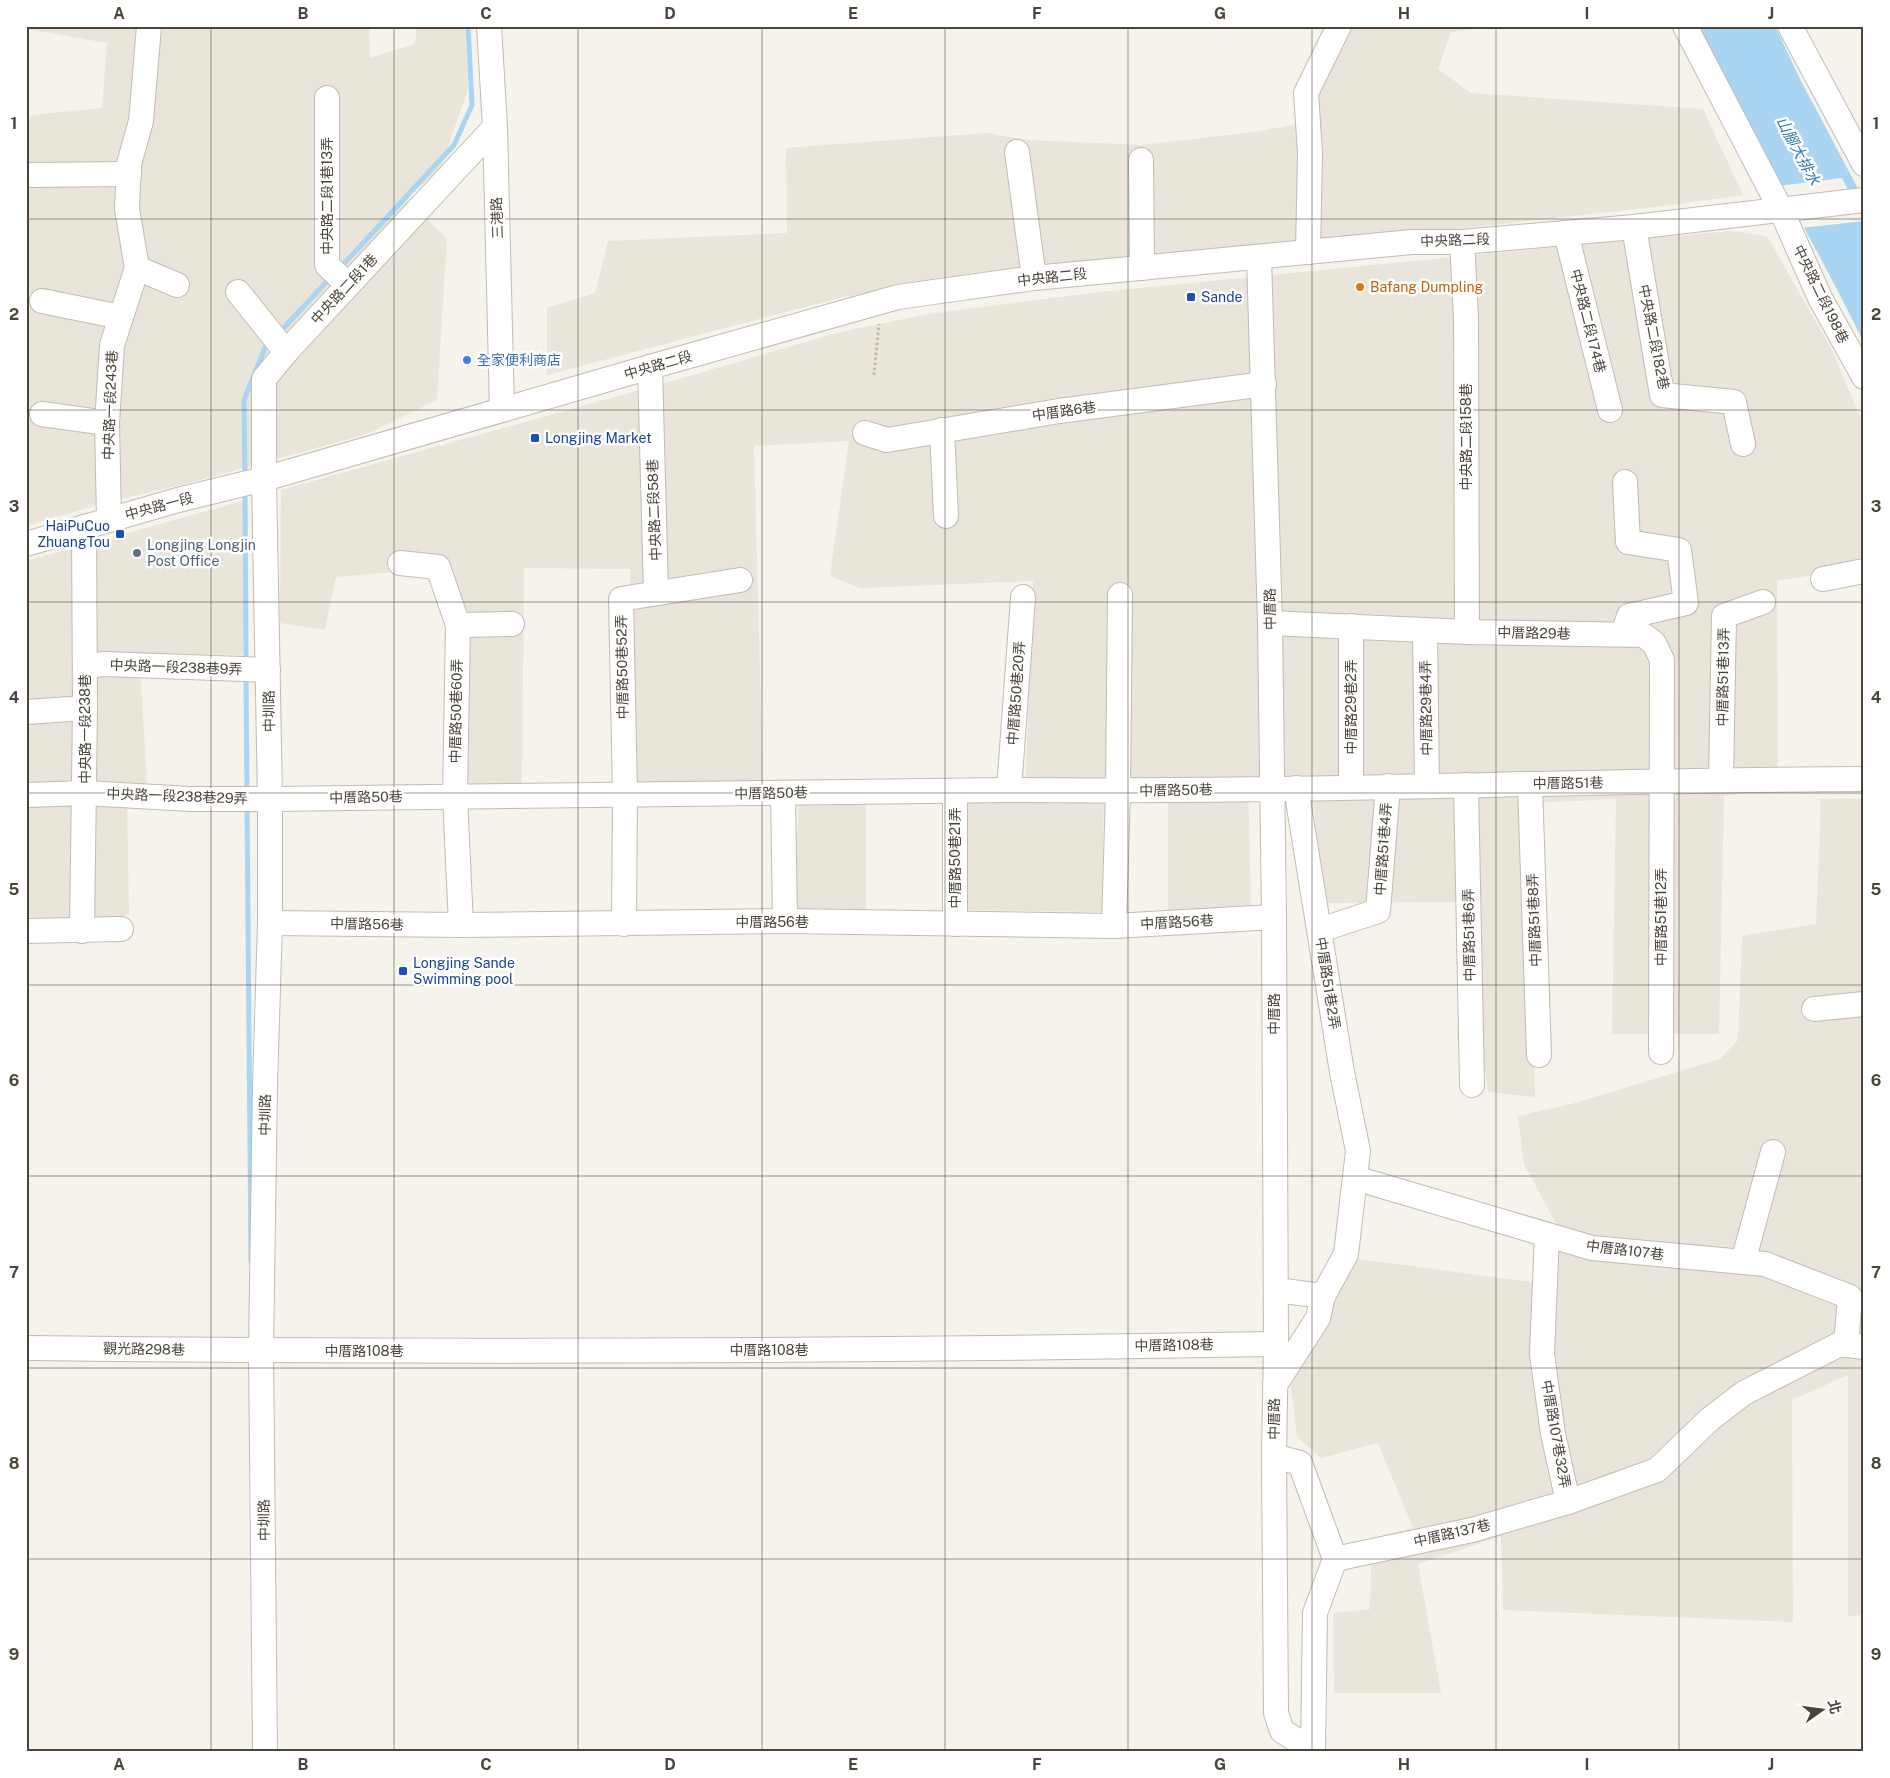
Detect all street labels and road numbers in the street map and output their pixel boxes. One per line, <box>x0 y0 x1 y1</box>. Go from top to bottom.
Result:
street label: 中央路二段1巷13弄 <box>319 137 335 255</box>
street label: 三港路 <box>488 197 506 239</box>
street label: 中央路二段 <box>1420 231 1490 249</box>
street label: 中央路二段198巷 <box>1790 242 1852 346</box>
street label: 中央路二段1巷 <box>308 251 380 327</box>
street label: 中央路二段 <box>1016 265 1088 289</box>
street label: 中央路二段174巷 <box>1567 267 1609 375</box>
street label: 中央路二段182巷 <box>1636 283 1672 391</box>
street label: 中央路二段 <box>622 348 694 382</box>
street label: 中央路一段243巷 <box>100 350 120 460</box>
street label: 中央路二段158巷 <box>1458 383 1474 491</box>
street label: 中厝路6巷 <box>1031 399 1097 423</box>
street label: 中央路二段58巷 <box>644 459 664 561</box>
street label: 中央路一段 <box>123 489 195 523</box>
street label: 中厝路 <box>1262 588 1278 630</box>
street label: 中厝路50巷52弄 <box>613 614 631 720</box>
street label: 中厝路29巷 <box>1497 624 1571 642</box>
street label: 中厝路51巷13弄 <box>1714 627 1732 727</box>
street label: 中厝路50巷20弄 <box>1004 640 1028 746</box>
street label: 中央路一段238巷9弄 <box>109 657 243 677</box>
street label: 中厝路50巷60弄 <box>447 659 465 763</box>
street label: 中厝路29巷2弄 <box>1343 659 1359 755</box>
street label: 中厝路29巷4弄 <box>1417 660 1435 756</box>
street label: 中央路一段238巷 <box>77 674 93 784</box>
street label: 中圳路 <box>261 690 277 732</box>
street label: 中厝路51巷 <box>1533 774 1603 792</box>
street label: 中厝路50巷 <box>1139 781 1213 799</box>
street label: 中厝路50巷 <box>734 784 808 802</box>
street label: 中央路一段238巷29弄 <box>106 786 248 806</box>
street label: 中厝路50巷 <box>329 788 403 806</box>
street label: 中厝路51巷4弄 <box>1372 802 1394 896</box>
street label: 中厝路50巷21弄 <box>947 807 963 909</box>
street label: 中厝路51巷12弄 <box>1653 868 1669 966</box>
street label: 中厝路51巷8弄 <box>1524 873 1544 967</box>
street label: 中厝路51巷6弄 <box>1460 888 1478 982</box>
street label: 中厝路56巷 <box>1140 912 1214 932</box>
street label: 中厝路56巷 <box>735 914 809 930</box>
street label: 中厝路56巷 <box>330 915 404 933</box>
street label: 中厝路51巷2弄 <box>1313 936 1343 1030</box>
street label: 中厝路 <box>1266 993 1282 1035</box>
street label: 中圳路 <box>257 1094 273 1136</box>
street label: 中厝路107巷 <box>1585 1237 1665 1263</box>
street label: 中厝路108巷 <box>1134 1336 1214 1354</box>
street label: 觀光路298巷 <box>103 1340 185 1358</box>
street label: 中厝路108巷 <box>729 1342 809 1358</box>
street label: 中厝路108巷 <box>324 1343 404 1359</box>
street label: 中厝路107巷32弄 <box>1539 1379 1573 1489</box>
street label: 中厝路 <box>1266 1398 1282 1440</box>
street label: 中圳路 <box>256 1499 272 1541</box>
street label: 中厝路137巷 <box>1412 1516 1492 1550</box>

